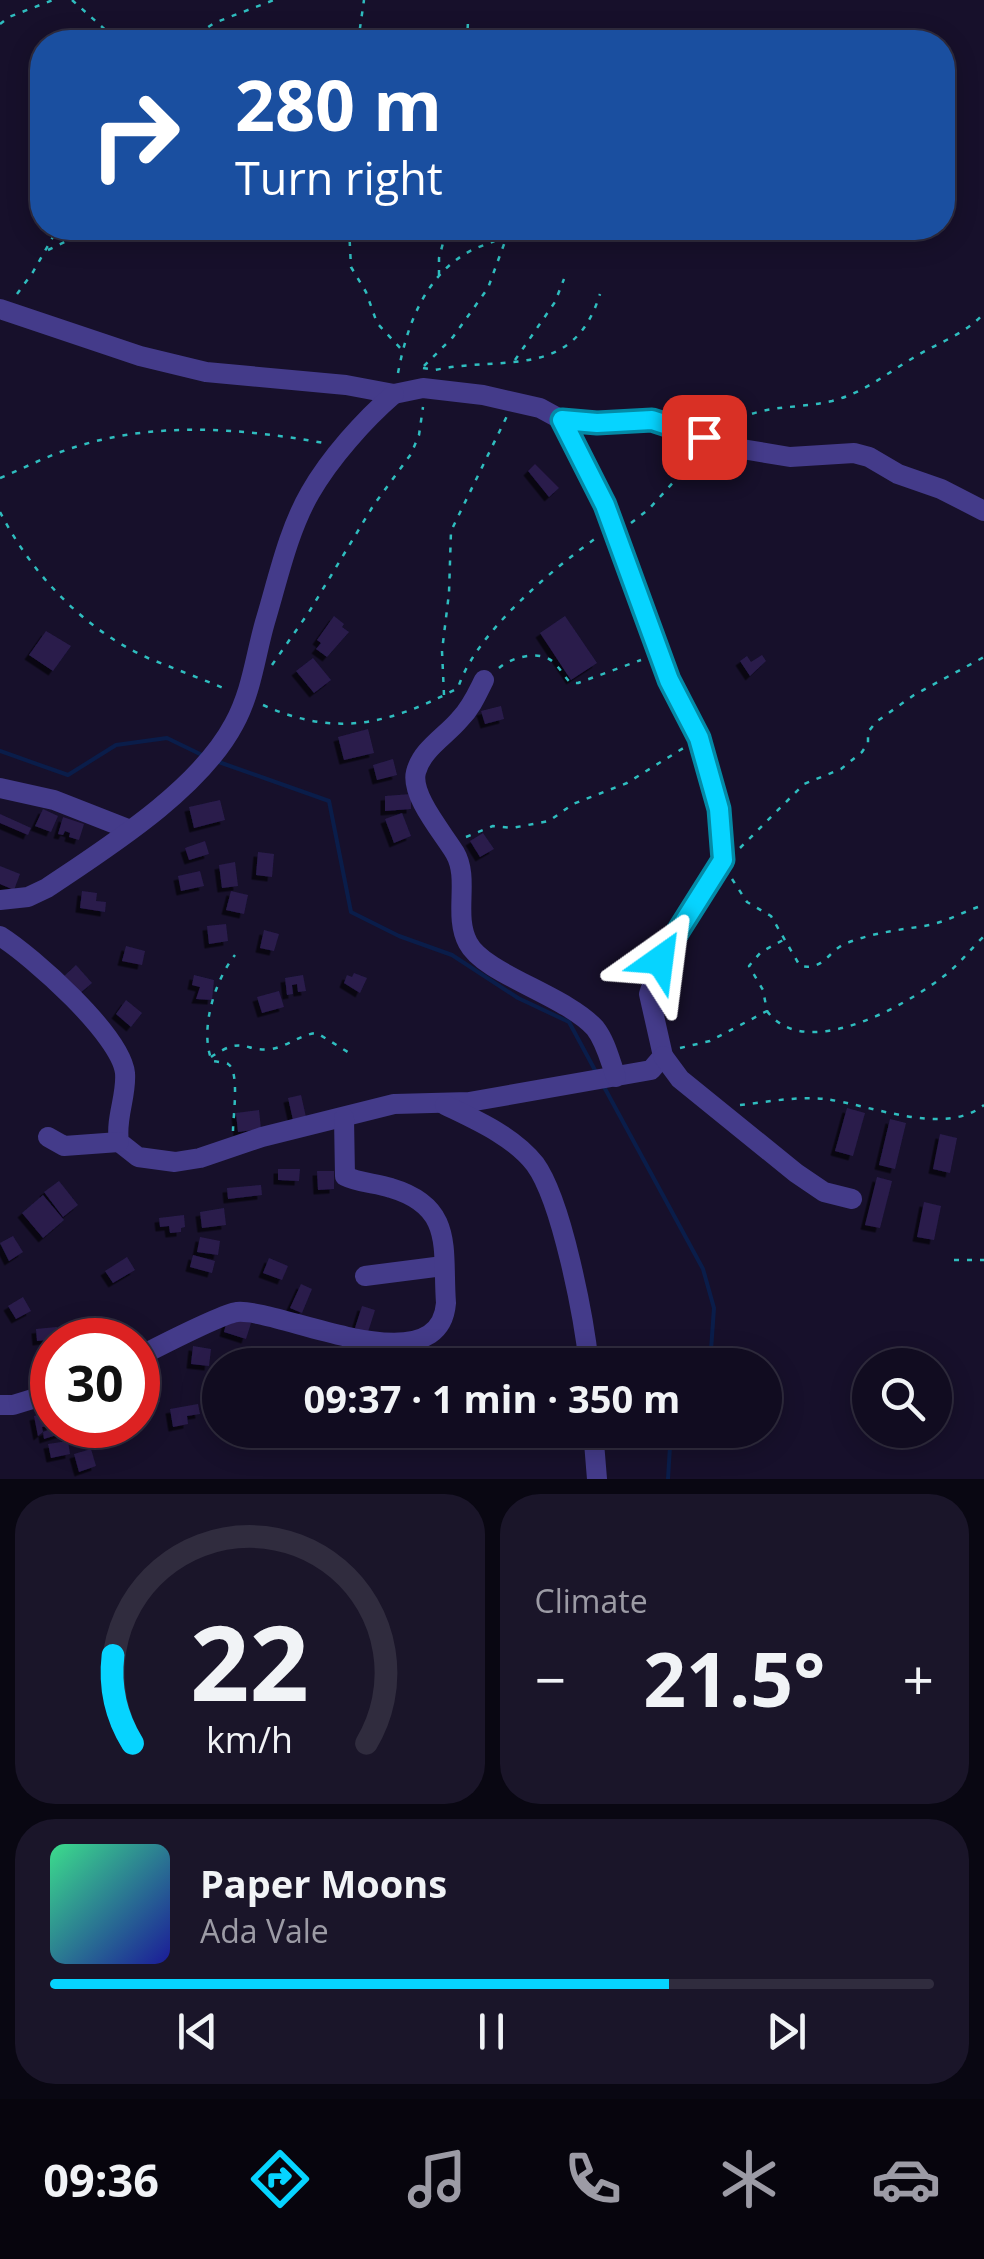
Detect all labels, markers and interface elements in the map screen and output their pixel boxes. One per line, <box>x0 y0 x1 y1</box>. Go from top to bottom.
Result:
text: 280 m <box>235 56 442 152</box>
icon: right <box>70 70 200 200</box>
text: Turn right <box>235 147 443 208</box>
pin <box>662 395 747 480</box>
icon: arrive <box>677 410 732 465</box>
position arrow <box>608 908 712 1012</box>
speed limit sign: 30 <box>30 1318 160 1448</box>
map controls <box>852 1348 952 1448</box>
button: search <box>852 1348 952 1448</box>
text: 09:37 · 1 min · 350 m <box>304 1372 680 1424</box>
text: Climate <box>535 1579 648 1622</box>
text: 22 <box>190 1590 309 1731</box>
text: 21.5° <box>643 1627 825 1729</box>
text: − <box>535 1641 566 1716</box>
text: + <box>903 1641 934 1716</box>
text: km/h <box>206 1715 293 1763</box>
text: Paper Moons <box>200 1857 447 1909</box>
text: Ada Vale <box>200 1909 329 1952</box>
icon: previous <box>170 2004 225 2059</box>
icon: pause <box>464 2004 519 2059</box>
icon: next <box>759 2004 814 2059</box>
icon: directions <box>245 2144 315 2214</box>
icon: music <box>402 2144 472 2214</box>
icon: phone <box>558 2144 628 2214</box>
icon: climate <box>714 2144 784 2214</box>
icon: car <box>871 2144 941 2214</box>
text: 09:36 <box>43 2149 159 2210</box>

